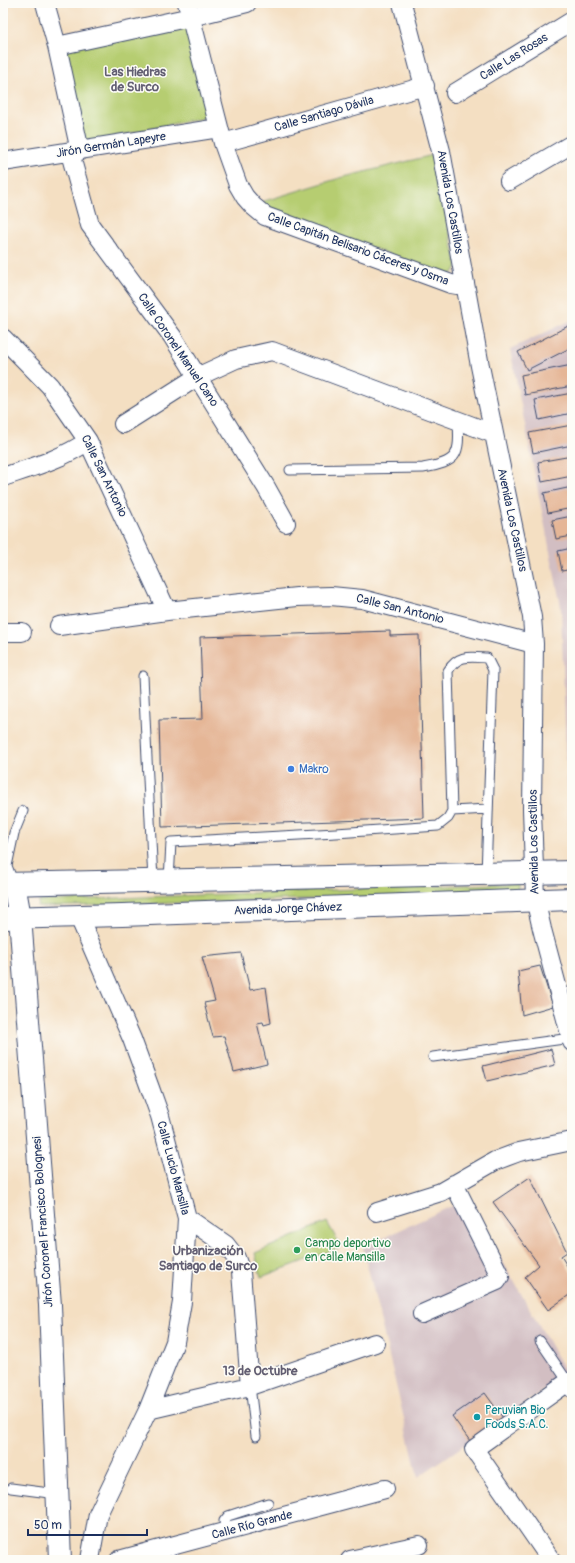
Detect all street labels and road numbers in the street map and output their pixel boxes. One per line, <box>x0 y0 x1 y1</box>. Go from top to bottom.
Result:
street label: Calle Las Rosas <box>477 30 551 84</box>
street label: Calle Santiago Dávila <box>273 93 376 135</box>
street label: Jirón Germán Lapeyre <box>55 129 167 161</box>
street label: Avenida Los Castillos <box>433 149 467 256</box>
street label: Calle Capitán Belisario Cáceres y Osma <box>265 209 451 289</box>
street label: Calle Coronel Manuel Cano <box>134 290 222 410</box>
street label: Calle San Antonio <box>78 432 131 520</box>
street label: Avenida Los Castillos <box>494 467 530 574</box>
street label: Calle San Antonio <box>355 591 446 627</box>
street label: Avenida Los Castillos <box>526 789 542 895</box>
street label: Avenida Jorge Chávez <box>234 900 342 918</box>
street label: Calle Lucio Mansilla <box>153 1119 193 1217</box>
street label: Jirón Coronel Francisco Bolognesi <box>30 1136 56 1308</box>
street label: Calle Río Grande <box>210 1507 294 1543</box>

